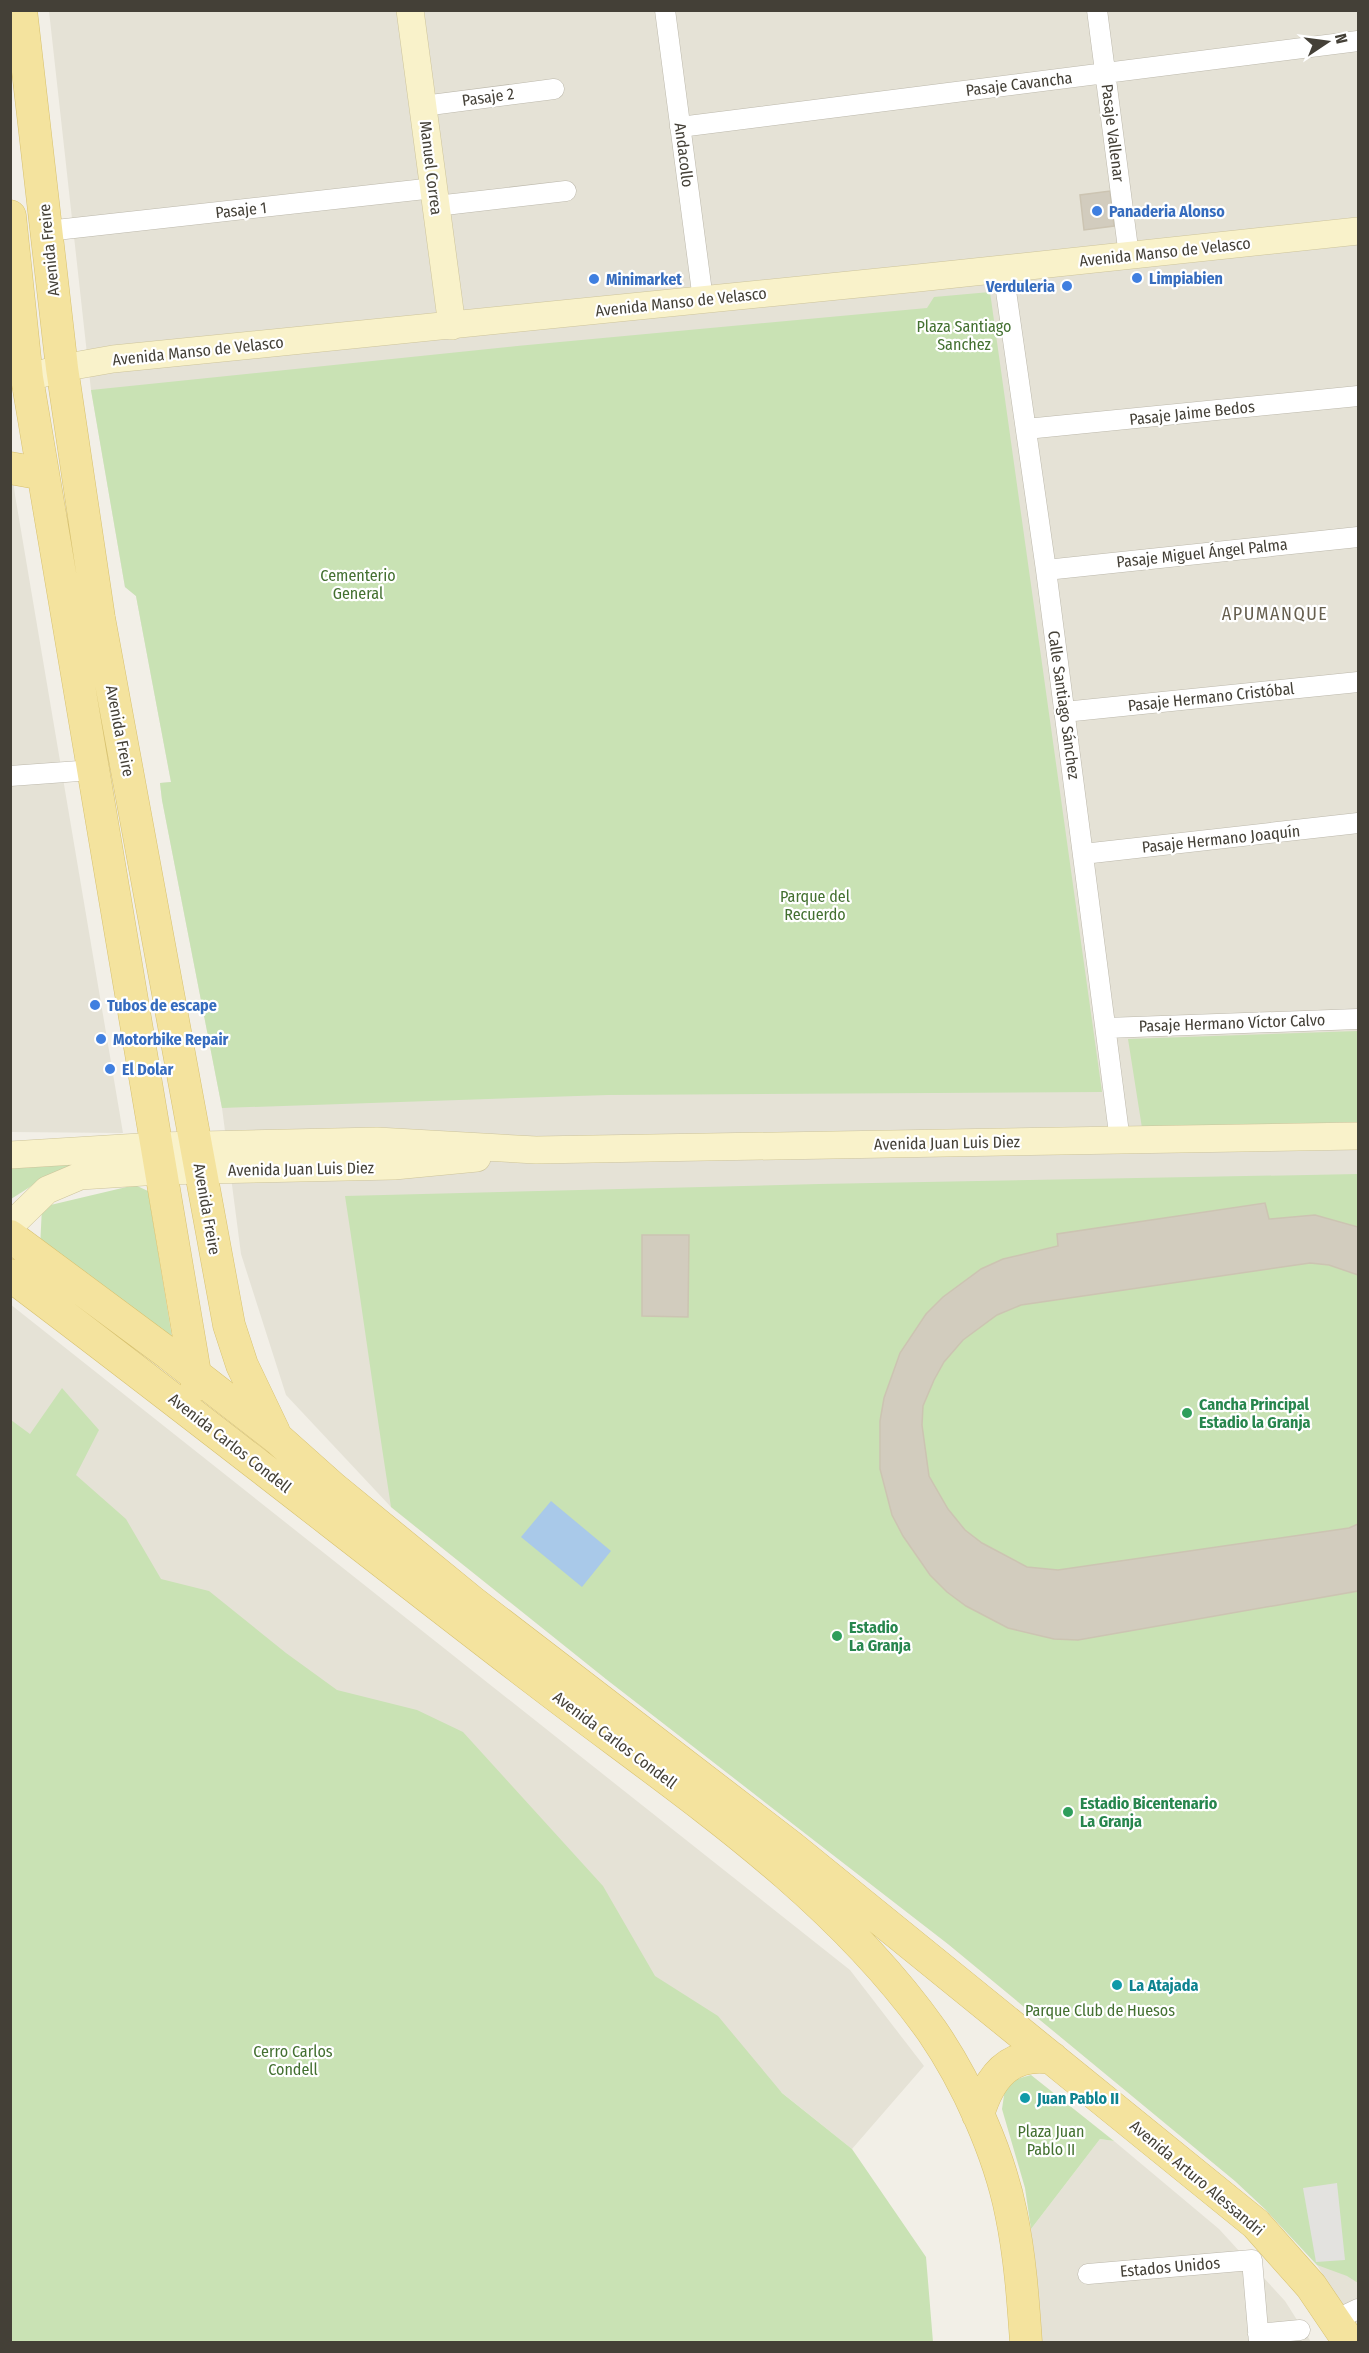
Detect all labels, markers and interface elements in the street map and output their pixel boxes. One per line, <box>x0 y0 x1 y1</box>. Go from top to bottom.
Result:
north arrow <box>1297 12 1357 72</box>
text: N <box>1331 32 1351 46</box>
street label: Pasaje Cavancha <box>965 68 1074 100</box>
street label: Pasaje Vallenar <box>1098 83 1128 184</box>
street label: Pasaje 2 <box>461 84 515 110</box>
street label: Manuel Correa <box>416 120 446 216</box>
street label: Andacollo <box>671 122 697 188</box>
street label: Pasaje 1 <box>214 198 268 222</box>
place label: Panaderia Alonso <box>1109 202 1225 221</box>
street label: Avenida Freire <box>35 203 63 297</box>
marker: Panaderia Alonso <box>1090 204 1104 218</box>
street label: Avenida Manso de Velasco <box>1078 234 1252 270</box>
place label: Limpiabien <box>1149 269 1223 288</box>
place label: Minimarket <box>606 270 682 289</box>
marker: Limpiabien <box>1130 271 1144 285</box>
marker: Minimarket <box>587 272 601 286</box>
place label: Verduleria <box>985 277 1055 296</box>
marker: Verduleria <box>1060 279 1074 293</box>
street label: Avenida Manso de Velasco <box>594 284 768 320</box>
park label: Plaza Santiago Sanchez <box>917 317 1011 354</box>
street label: Avenida Manso de Velasco <box>111 333 285 369</box>
street label: Pasaje Jaime Bedos <box>1128 397 1256 429</box>
street label: Pasaje Miguel Ángel Palma <box>1115 535 1289 571</box>
park label: Cementerio General <box>320 566 396 603</box>
district label: APUMANQUE <box>1222 603 1328 625</box>
street label: Calle Santiago Sánchez <box>1044 629 1084 781</box>
street label: Pasaje Hermano Cristóbal <box>1127 679 1295 715</box>
street label: Avenida Freire <box>102 684 138 778</box>
street label: Pasaje Hermano Joaquín <box>1141 821 1301 857</box>
park label: Parque del Recuerdo <box>780 887 850 924</box>
place label: Tubos de escape <box>107 996 217 1015</box>
marker: Tubos de escape <box>88 998 102 1012</box>
street label: Pasaje Hermano Víctor Calvo <box>1139 1010 1325 1036</box>
place label: Motorbike Repair <box>113 1030 229 1049</box>
marker: Motorbike Repair <box>94 1032 108 1046</box>
place label: El Dolar <box>122 1060 173 1079</box>
marker: El Dolar <box>103 1062 117 1076</box>
street label: Avenida Juan Luis Diez <box>874 1132 1020 1154</box>
street label: Avenida Juan Luis Diez <box>228 1158 374 1180</box>
street label: Avenida Freire <box>190 1162 224 1256</box>
street label: Avenida Carlos Condell <box>165 1389 295 1497</box>
place label: Cancha Principal Estadio la Granja <box>1199 1395 1311 1432</box>
marker: Cancha Principal Estadio la Granja <box>1180 1406 1194 1420</box>
place label: Estadio La Granja <box>849 1618 911 1655</box>
marker: Estadio La Granja <box>830 1629 844 1643</box>
street label: Avenida Carlos Condell <box>549 1687 681 1793</box>
place label: Estadio Bicentenario La Granja <box>1080 1794 1218 1831</box>
marker: Estadio Bicentenario La Granja <box>1061 1805 1075 1819</box>
place label: La Atajada <box>1129 1976 1198 1995</box>
marker: La Atajada <box>1110 1978 1124 1992</box>
park label: Parque Club de Huesos <box>1025 2001 1175 2020</box>
park label: Cerro Carlos Condell <box>253 2042 333 2079</box>
place label: Juan Pablo II <box>1036 2089 1119 2108</box>
marker: Juan Pablo II <box>1018 2091 1032 2105</box>
street label: Avenida Arturo Alessandri <box>1126 2116 1268 2240</box>
park label: Plaza Juan Pablo II <box>1018 2122 1084 2159</box>
street label: Estados Unidos <box>1119 2253 1221 2281</box>

